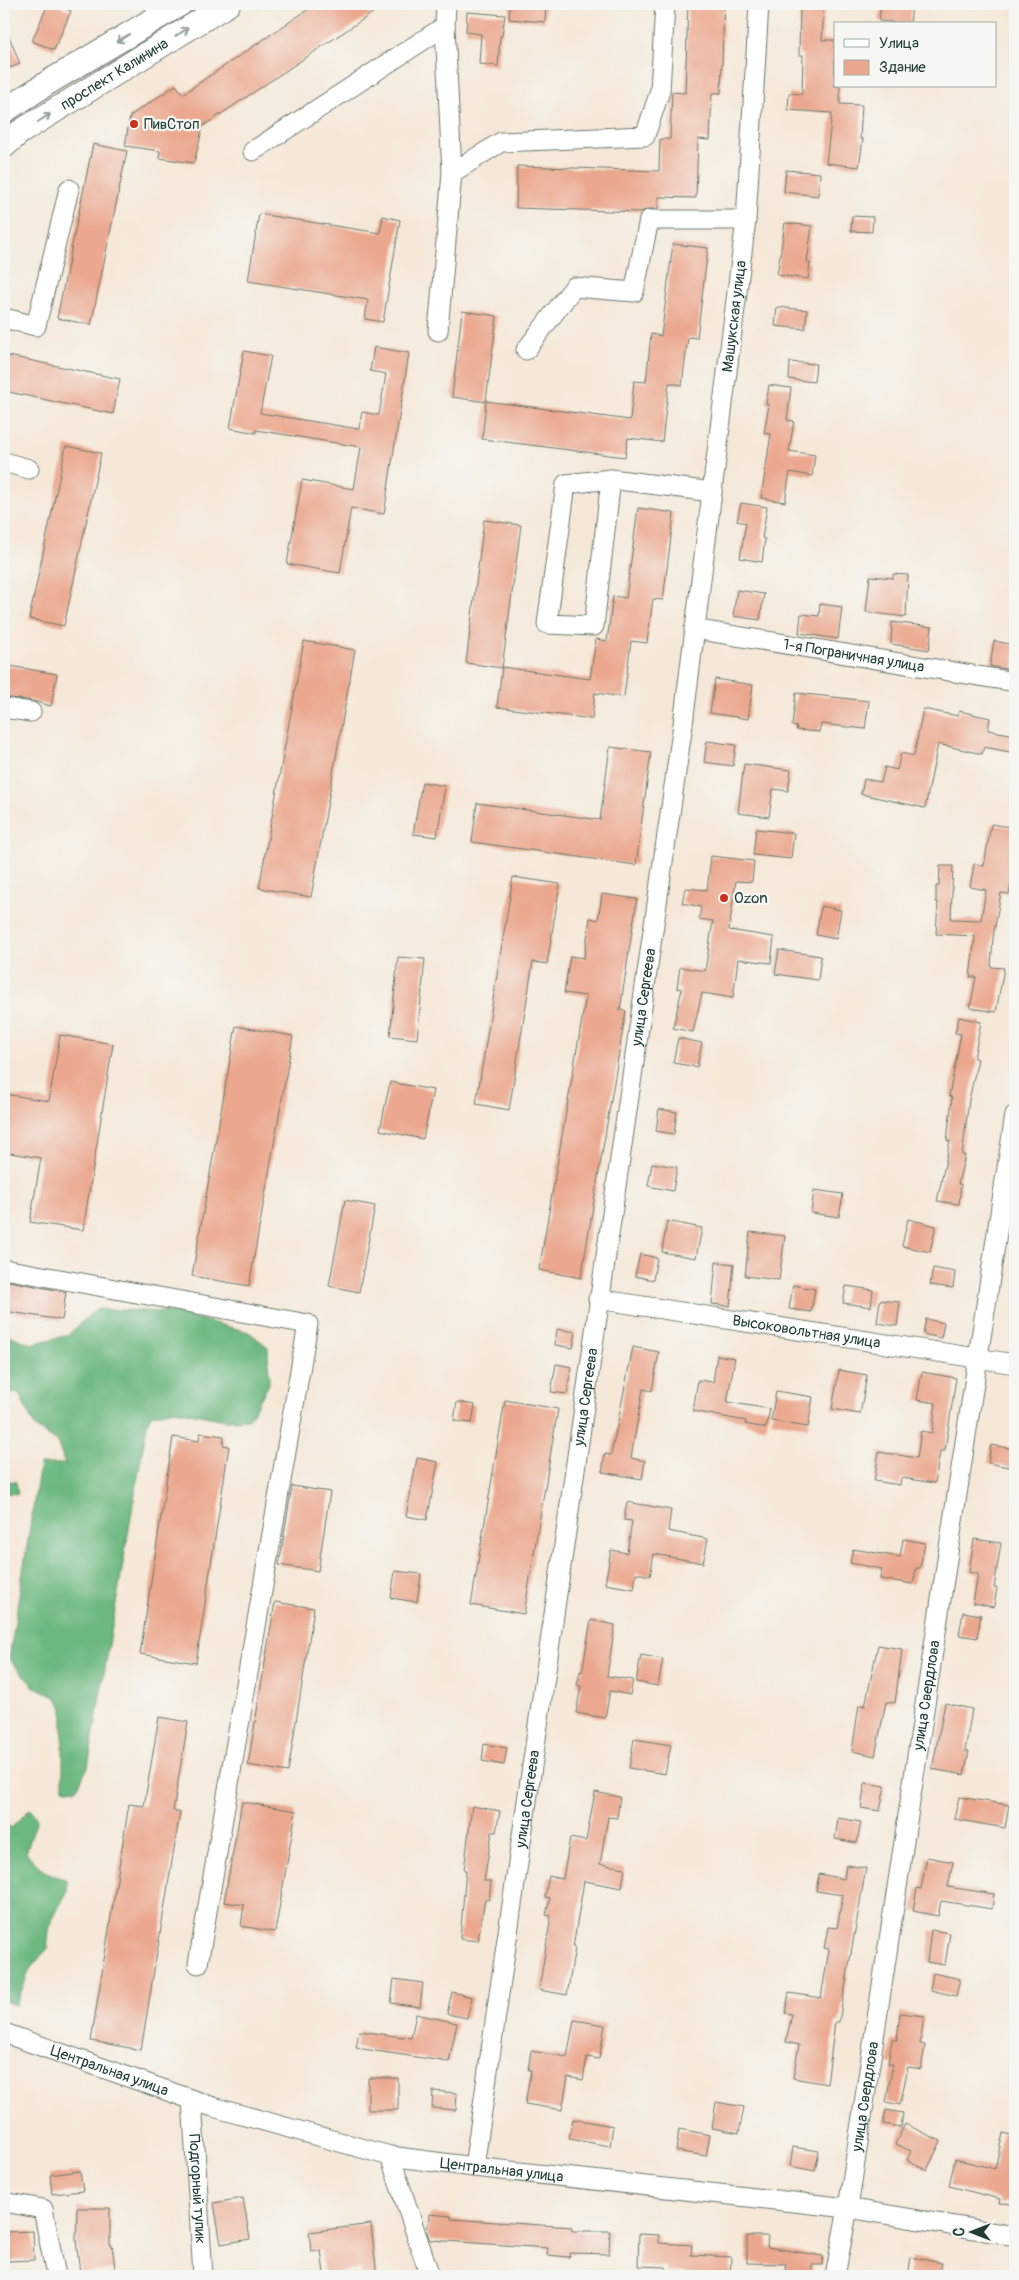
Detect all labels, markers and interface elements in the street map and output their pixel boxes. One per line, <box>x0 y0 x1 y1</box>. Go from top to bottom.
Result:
legend <box>834 22 996 88</box>
one-way arrow <box>174 27 188 37</box>
one-way arrow <box>117 33 131 43</box>
street label: проспект Калинина <box>57 34 172 115</box>
text: Улица <box>879 34 919 53</box>
text: Здание <box>879 58 926 77</box>
one-way arrow <box>36 112 50 122</box>
place label: ПивСтоп <box>144 115 200 134</box>
marker: ПивСтоп <box>128 118 140 130</box>
street label: Машукская улица <box>718 259 751 373</box>
street label: 1-я Пограничная улица <box>782 635 926 677</box>
place label: Ozon <box>734 889 768 908</box>
marker: Ozon <box>718 892 730 904</box>
street label: улица Сергеева <box>627 947 660 1048</box>
street label: Высоковольтная улица <box>731 1311 882 1353</box>
street label: улица Сергеева <box>569 1347 602 1448</box>
street label: улица Свердлова <box>909 1639 945 1753</box>
street label: улица Сергеева <box>511 1749 544 1850</box>
street label: улица Свердлова <box>848 2040 883 2154</box>
street label: Центральная улица <box>48 2041 171 2101</box>
street label: Подгорный тупик <box>184 2133 210 2245</box>
street label: Центральная улица <box>439 2154 564 2187</box>
north arrow <box>946 2208 996 2258</box>
text: С <box>951 2227 968 2236</box>

